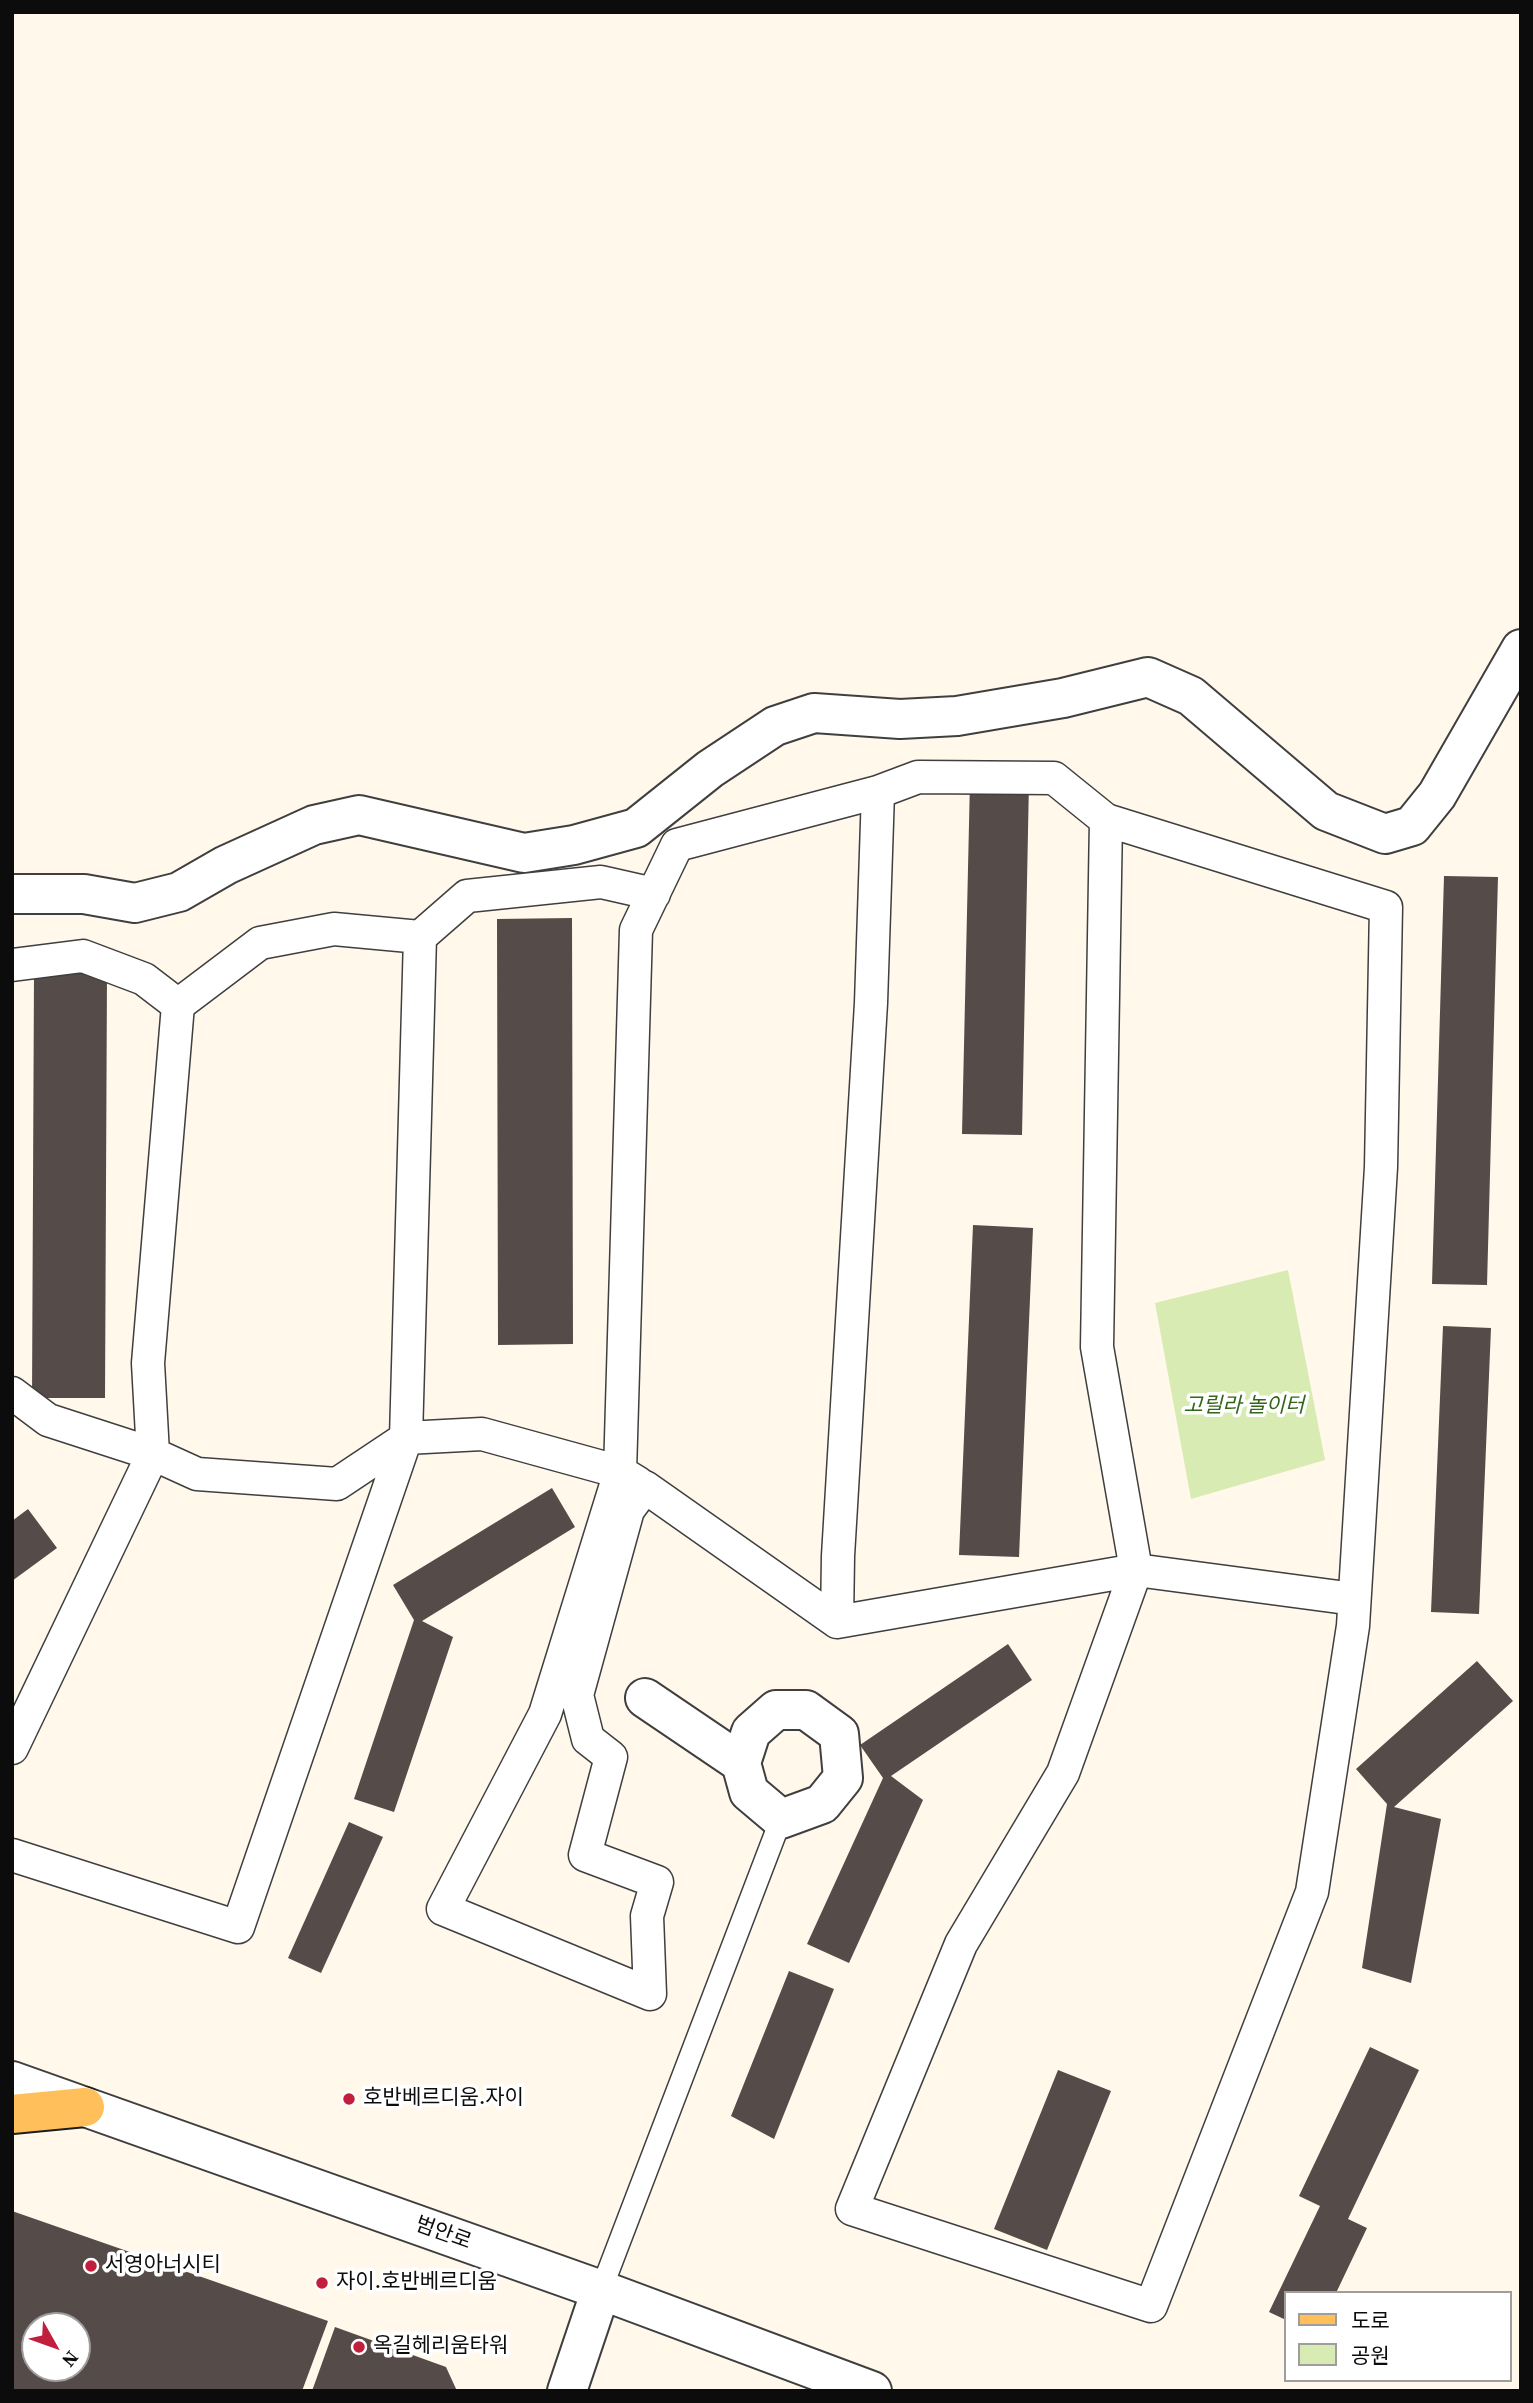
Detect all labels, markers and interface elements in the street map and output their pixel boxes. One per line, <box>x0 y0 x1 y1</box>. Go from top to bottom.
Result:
park label: 고릴라 놀이터 <box>1184 1394 1304 1420</box>
place label: 호반베르디움.자이 <box>363 2086 524 2112</box>
marker: 호반베르디움.자이 <box>341 2091 357 2107</box>
street label: 범안로 <box>411 2212 475 2256</box>
place label: 서영아너시티 <box>105 2253 221 2279</box>
marker: 서영아너시티 <box>83 2258 99 2274</box>
place label: 자이.호반베르디움 <box>336 2270 497 2296</box>
marker: 자이.호반베르디움 <box>314 2275 330 2291</box>
legend <box>1284 2291 1512 2382</box>
text: 도로 <box>1351 2306 1390 2335</box>
north arrow <box>21 2312 91 2382</box>
place label: 옥길헤리움타워 <box>373 2334 508 2360</box>
marker: 옥길헤리움타워 <box>351 2339 367 2355</box>
text: 공원 <box>1351 2341 1390 2370</box>
text: N <box>56 2346 85 2373</box>

